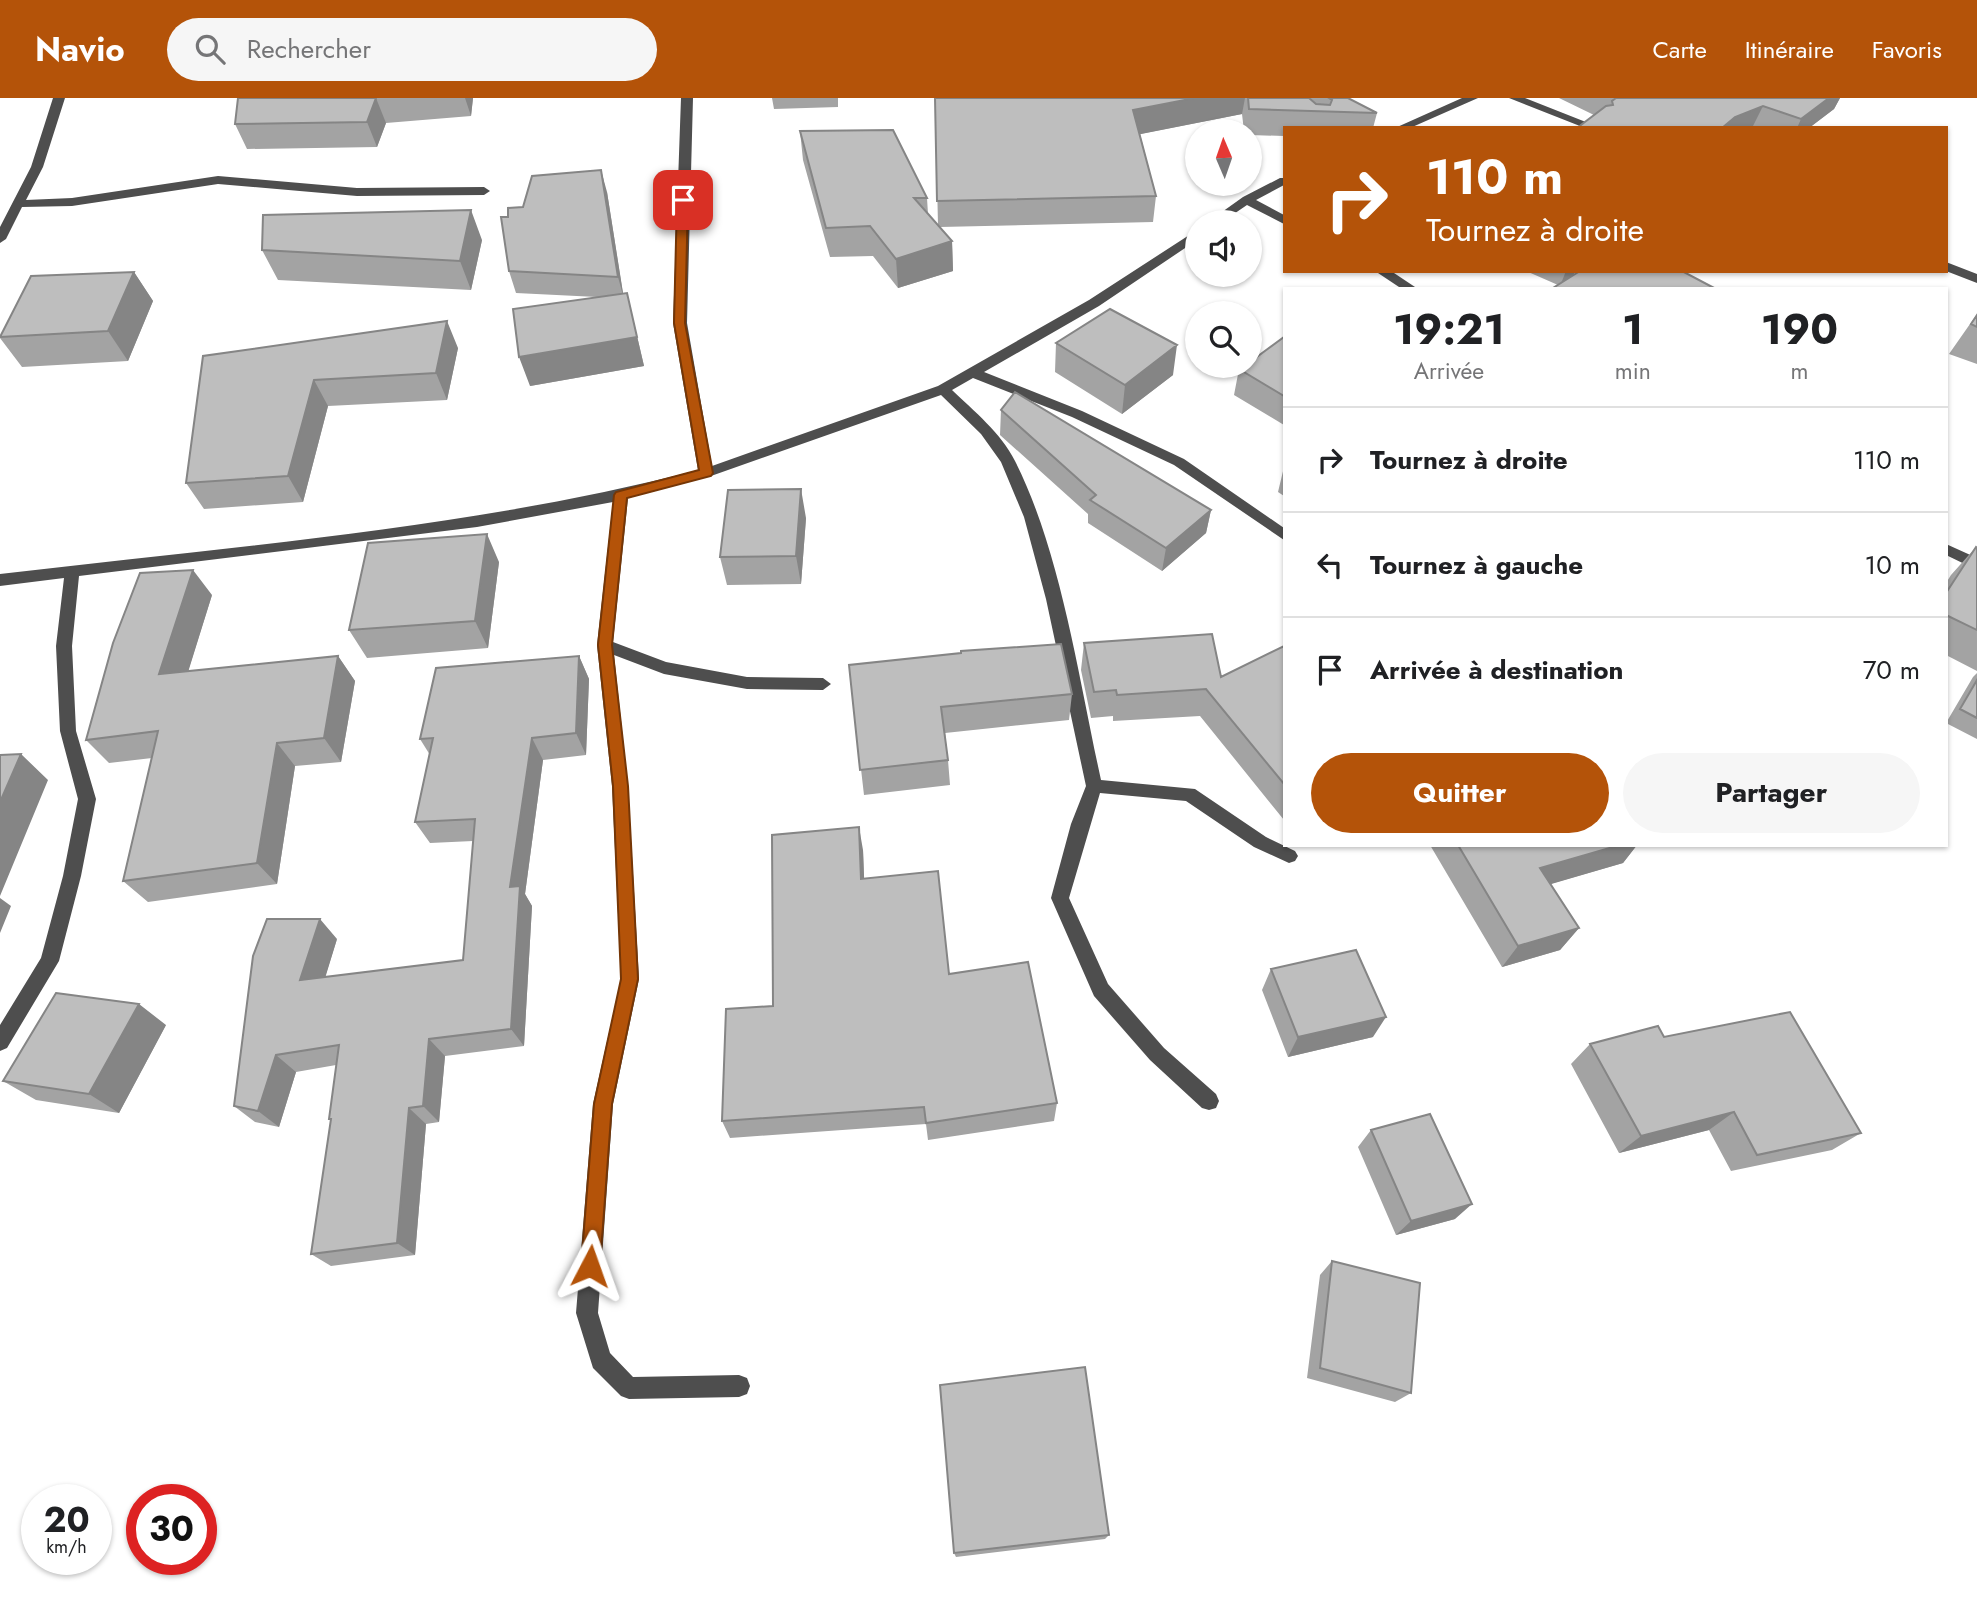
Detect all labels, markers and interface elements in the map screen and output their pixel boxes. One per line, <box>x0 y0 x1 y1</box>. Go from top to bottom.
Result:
search box <box>167 18 657 81</box>
text: Navio <box>35 26 125 73</box>
icon: search <box>191 30 229 68</box>
text: Rechercher <box>247 30 371 68</box>
text: Carte <box>1652 32 1707 67</box>
text: Itinéraire <box>1745 32 1834 67</box>
text: Favoris <box>1872 32 1942 67</box>
north arrow <box>1185 119 1262 196</box>
map controls <box>1185 119 1262 378</box>
text: 110 m <box>1426 142 1563 212</box>
icon: right <box>1311 154 1402 245</box>
pin <box>653 170 713 230</box>
icon: arrive <box>664 181 702 219</box>
text: Tournez à droite <box>1426 207 1644 253</box>
button: sound <box>1185 210 1262 287</box>
text: 19:21 <box>1393 299 1505 360</box>
text: 1 <box>1622 299 1644 360</box>
text: 190 <box>1761 299 1838 360</box>
button: search <box>1185 301 1262 378</box>
text: Arrivée <box>1414 354 1484 388</box>
text: min <box>1615 354 1651 388</box>
text: m <box>1790 354 1808 388</box>
icon: right <box>1311 441 1349 479</box>
text: Tournez à droite <box>1370 441 1568 479</box>
text: 110 m <box>1853 441 1920 479</box>
icon: left <box>1311 546 1349 584</box>
text: Tournez à gauche <box>1370 546 1583 584</box>
text: 10 m <box>1865 546 1920 584</box>
icon: arrive <box>1311 651 1349 689</box>
text: Arrivée à destination <box>1370 651 1623 689</box>
text: 70 m <box>1863 651 1920 689</box>
button: Quitter <box>1311 753 1609 833</box>
button: Partager <box>1623 753 1920 833</box>
position arrow <box>553 1229 627 1303</box>
speed limit sign: 30 <box>126 1484 217 1575</box>
text: 20 <box>43 1495 90 1545</box>
text: km/h <box>46 1534 87 1560</box>

